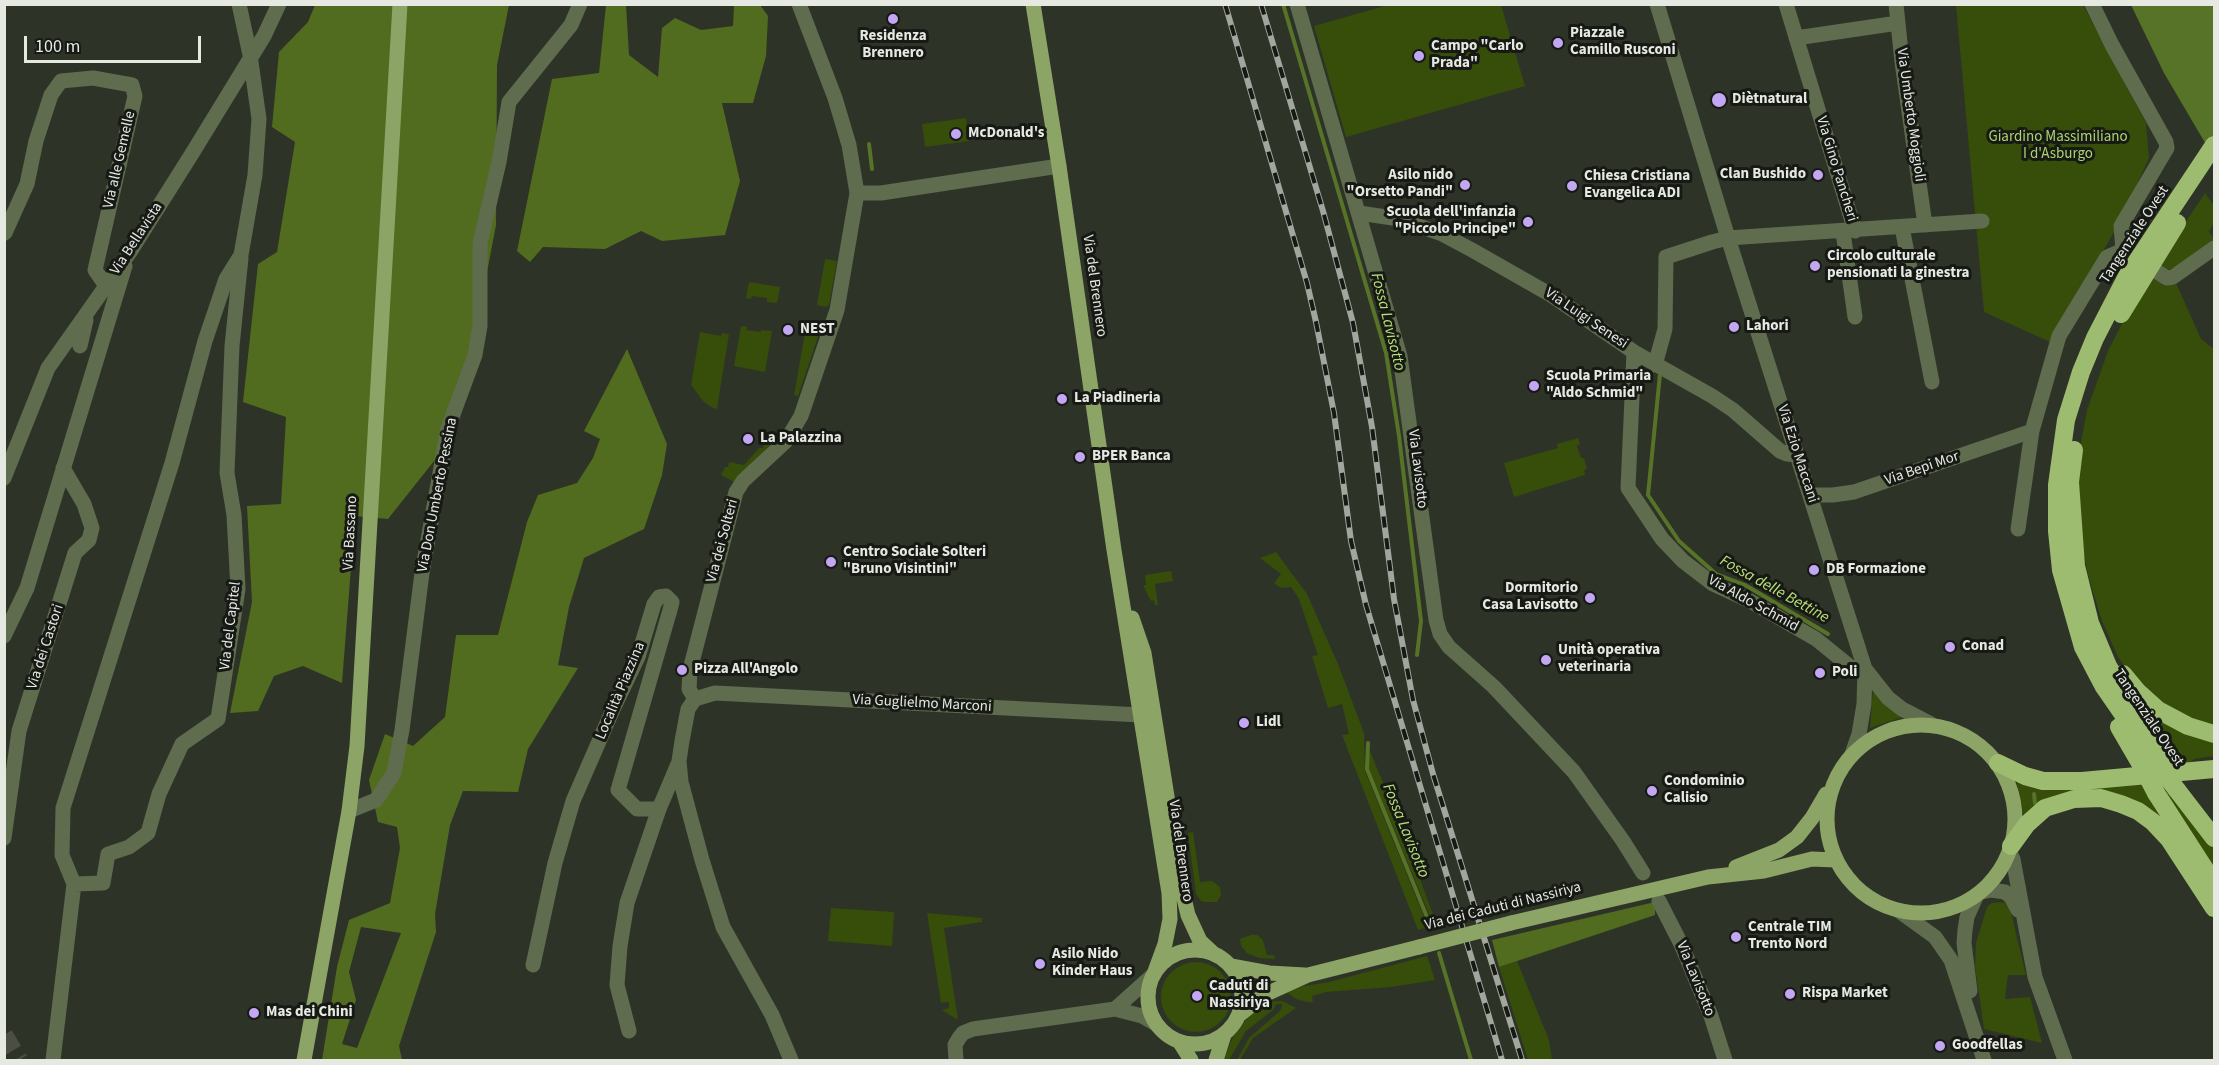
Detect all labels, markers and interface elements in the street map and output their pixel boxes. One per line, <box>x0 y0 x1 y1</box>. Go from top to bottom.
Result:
marker: Residenza Brennero <box>886 12 900 26</box>
scale bar <box>27 24 204 62</box>
place label: Piazzale Camillo Rusconi <box>1570 25 1676 60</box>
place label: Residenza Brennero <box>859 28 927 63</box>
text: 100 m <box>35 34 80 59</box>
marker: Piazzale Camillo Rusconi <box>1551 36 1565 50</box>
place label: Campo "Carlo Prada" <box>1431 38 1524 73</box>
street label: Via Umberto Moggioli <box>1892 47 1928 183</box>
marker: Campo "Carlo Prada" <box>1412 49 1426 63</box>
marker: Diètnatural <box>1710 91 1728 109</box>
place label: Diètnatural <box>1732 91 1807 109</box>
street label: Via alle Gemelle <box>100 110 140 210</box>
street label: Via Gino Pancheri <box>1811 114 1861 224</box>
place label: McDonald's <box>968 125 1045 143</box>
marker: McDonald's <box>949 127 963 141</box>
park label: Giardino Massimiliano I d'Asburgo <box>1988 129 2128 164</box>
place label: Clan Bushido <box>1720 166 1806 184</box>
place label: Asilo nido "Orsetto Pandi" <box>1347 167 1453 202</box>
place label: Chiesa Cristiana Evangelica ADI <box>1584 168 1690 203</box>
marker: Clan Bushido <box>1811 168 1825 182</box>
marker: Asilo nido "Orsetto Pandi" <box>1458 178 1472 192</box>
marker: Chiesa Cristiana Evangelica ADI <box>1565 179 1579 193</box>
street label: Tangenziale Ovest <box>2097 183 2173 287</box>
street label: Via Bellavista <box>107 200 167 278</box>
place label: Scuola dell'infanzia "Piccolo Principe" <box>1386 204 1516 239</box>
marker: Scuola dell'infanzia "Piccolo Principe" <box>1521 215 1535 229</box>
street label: Via del Brennero <box>1078 234 1110 338</box>
place label: Circolo culturale pensionati la ginestra <box>1827 248 1969 283</box>
marker: Circolo culturale pensionati la ginestra <box>1808 259 1822 273</box>
water label: Fossa Lavisotto <box>1366 271 1408 373</box>
street label: Via Luigi Senesi <box>1541 285 1631 353</box>
place label: Lahori <box>1746 318 1789 336</box>
marker: Lahori <box>1727 320 1741 334</box>
place label: NEST <box>800 321 835 339</box>
marker: NEST <box>781 323 795 337</box>
place label: Scuola Primaria "Aldo Schmid" <box>1546 368 1651 403</box>
marker: Scuola Primaria "Aldo Schmid" <box>1527 379 1541 393</box>
place label: La Piadineria <box>1074 390 1161 408</box>
marker: La Piadineria <box>1055 392 1069 406</box>
street label: Via Ezio Maccani <box>1773 403 1821 505</box>
street label: Via Don Umberto Pessina <box>414 416 462 574</box>
street label: Via Lavisotto <box>1403 428 1431 510</box>
place label: La Palazzina <box>760 430 842 448</box>
marker: La Palazzina <box>741 432 755 446</box>
place label: BPER Banca <box>1092 448 1171 466</box>
street label: Via Bepi Mor <box>1882 448 1962 490</box>
marker: BPER Banca <box>1073 450 1087 464</box>
street label: Via Bassano <box>340 495 362 571</box>
street label: Via dei Solteri <box>703 497 743 585</box>
place label: Centro Sociale Solteri "Bruno Visintini" <box>843 544 986 579</box>
water label: Fossa delle Bettine <box>1716 552 1832 628</box>
marker: Centro Sociale Solteri "Bruno Visintini" <box>824 555 838 569</box>
place label: DB Formazione <box>1826 561 1926 579</box>
marker: DB Formazione <box>1807 563 1821 577</box>
street label: Via Aldo Schmid <box>1705 572 1801 636</box>
place label: Dormitorio Casa Lavisotto <box>1482 580 1578 615</box>
street label: Via del Capitel <box>217 581 245 671</box>
marker: Dormitorio Casa Lavisotto <box>1583 591 1597 605</box>
street label: Via dei Castori <box>24 602 68 692</box>
place label: Conad <box>1962 638 2004 656</box>
street label: Località Piazzina <box>592 639 650 743</box>
marker: Conad <box>1943 640 1957 654</box>
place label: Unità operativa veterinaria <box>1558 642 1660 677</box>
marker: Unità operativa veterinaria <box>1539 653 1553 667</box>
place label: Pizza All'Angolo <box>694 661 798 679</box>
marker: Pizza All'Angolo <box>675 663 689 677</box>
place label: Poli <box>1832 664 1857 682</box>
marker: Poli <box>1813 666 1827 680</box>
street label: Tangenziale Ovest <box>2109 666 2187 770</box>
street label: Via Guglielmo Marconi <box>852 691 992 717</box>
place label: Lidl <box>1256 714 1281 732</box>
marker: Lidl <box>1237 716 1251 730</box>
place label: Condominio Calisio <box>1664 773 1745 808</box>
water label: Fossa Lavisotto <box>1377 781 1433 881</box>
marker: Condominio Calisio <box>1645 784 1659 798</box>
street label: Via del Brennero <box>1164 799 1196 903</box>
street label: Via dei Caduti di Nassiriya <box>1423 879 1583 935</box>
place label: Centrale TIM Trento Nord <box>1748 919 1832 954</box>
marker: Centrale TIM Trento Nord <box>1729 930 1743 944</box>
street label: Via Lavisotto <box>1672 939 1718 1019</box>
place label: Asilo Nido Kinder Haus <box>1052 946 1132 981</box>
marker: Asilo Nido Kinder Haus <box>1033 957 1047 971</box>
place label: Caduti di Nassiriya <box>1209 978 1270 1013</box>
place label: Rispa Market <box>1802 985 1888 1003</box>
marker: Rispa Market <box>1783 987 1797 1001</box>
marker: Caduti di Nassiriya <box>1190 989 1204 1003</box>
place label: Mas dei Chini <box>266 1004 353 1022</box>
marker: Mas dei Chini <box>247 1006 261 1020</box>
place label: Goodfellas <box>1952 1037 2023 1055</box>
marker: Goodfellas <box>1933 1039 1947 1053</box>

